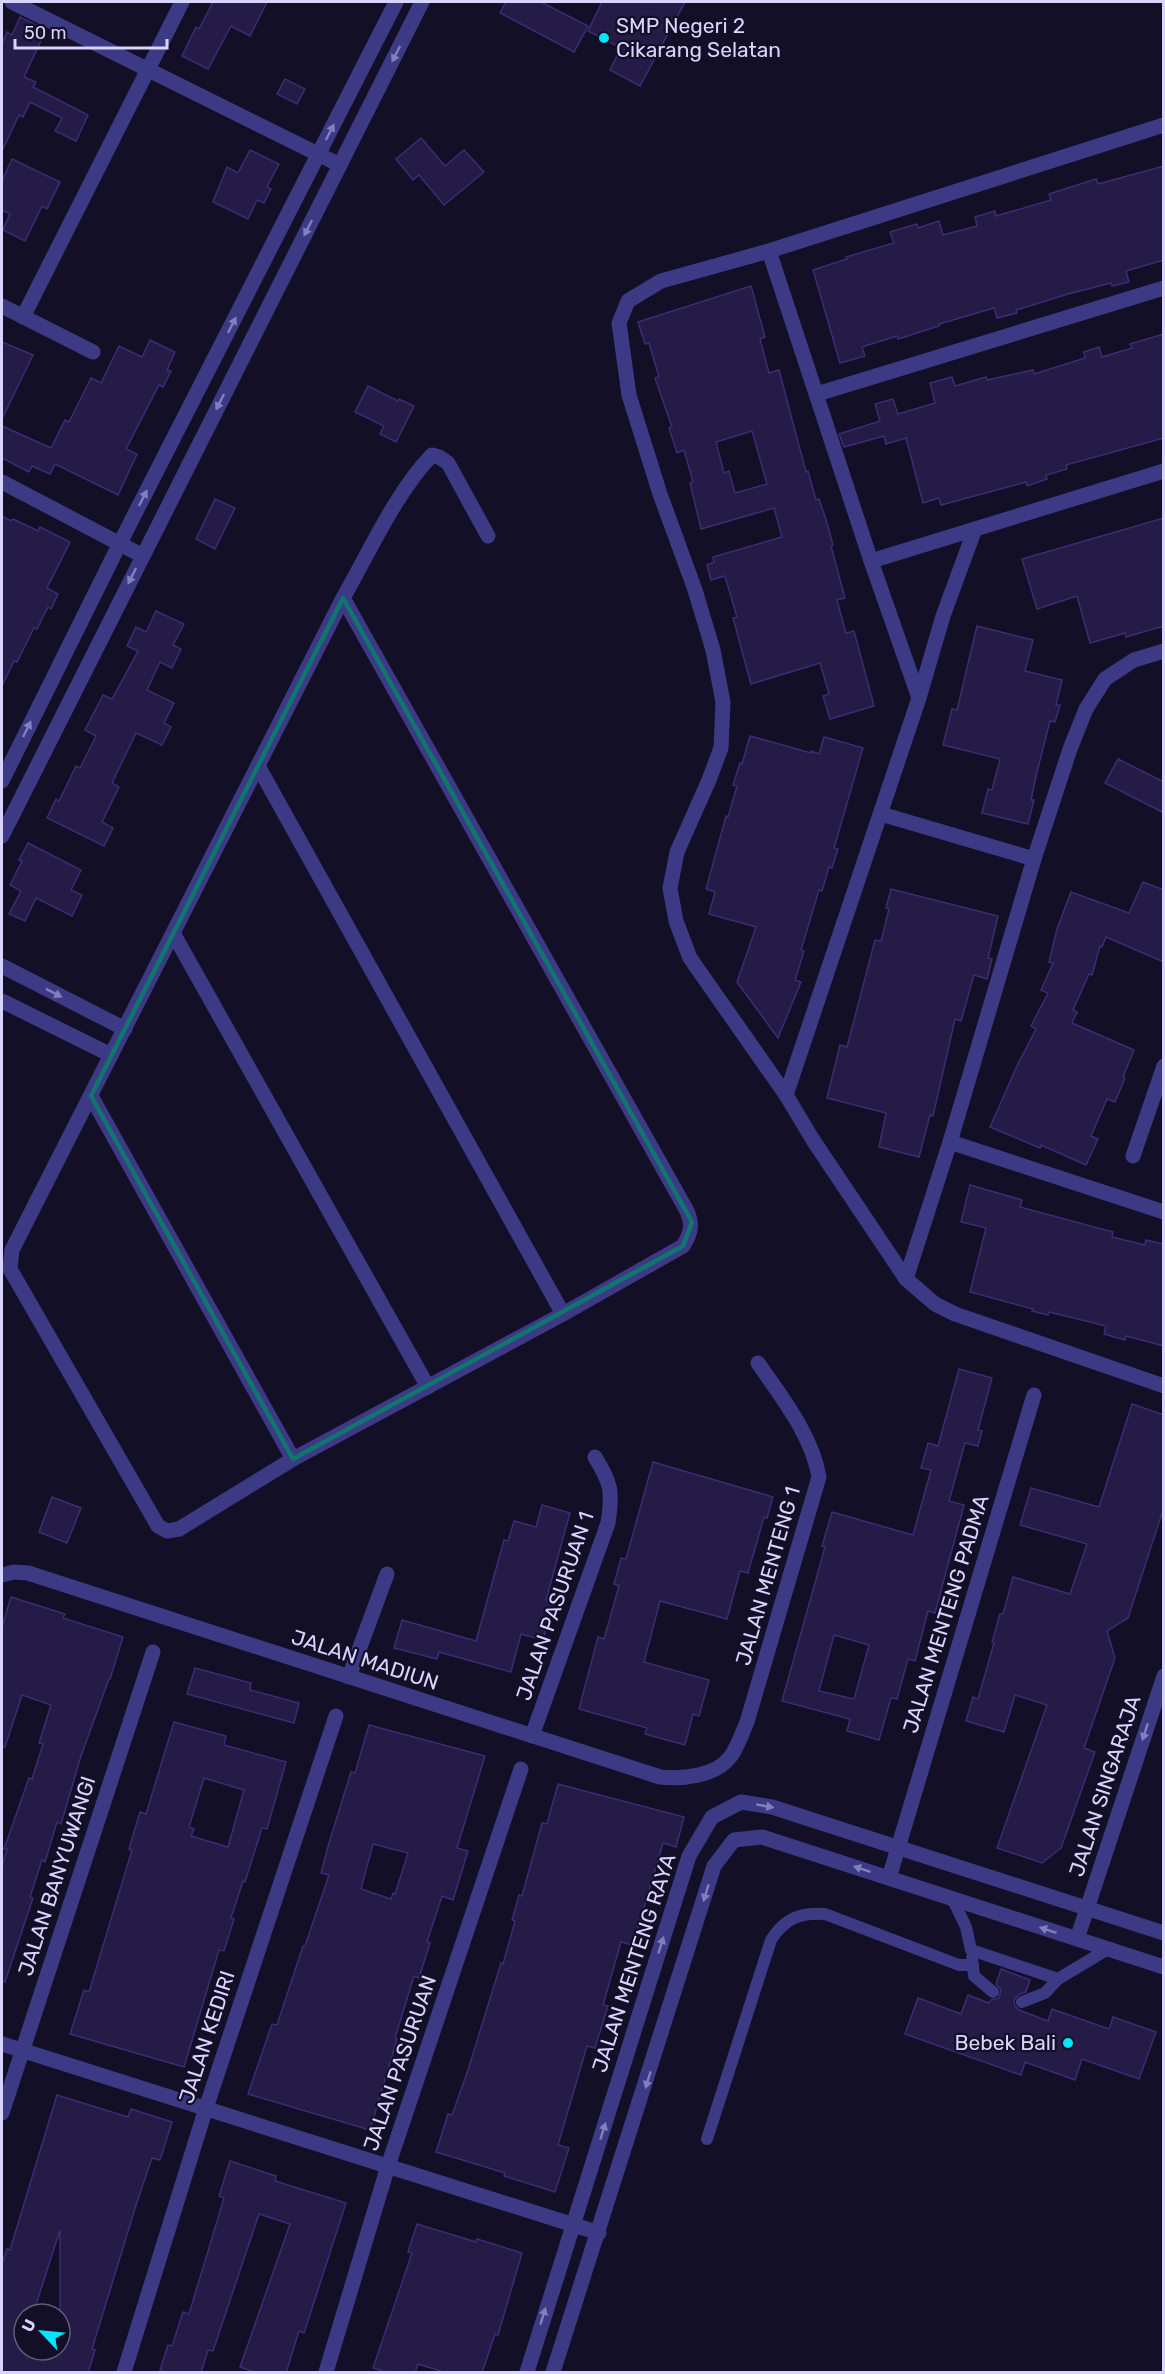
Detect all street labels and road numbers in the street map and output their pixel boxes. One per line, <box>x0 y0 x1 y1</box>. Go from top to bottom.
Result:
street label: JALAN MENTENG 1 <box>730 1484 805 1668</box>
street label: JALAN MENTENG PADMA <box>897 1492 994 1736</box>
street label: JALAN PASURUAN 1 <box>510 1508 599 1704</box>
street label: JALAN MADIUN <box>289 1624 442 1695</box>
street label: JALAN SINGARAJA <box>1063 1692 1146 1880</box>
street label: JALAN BANYUWANGI <box>12 1773 101 1979</box>
street label: JALAN MENTENG RAYA <box>586 1850 681 2075</box>
street label: JALAN KEDIRI <box>173 1967 240 2106</box>
street label: JALAN PASURUAN <box>358 1972 441 2154</box>

